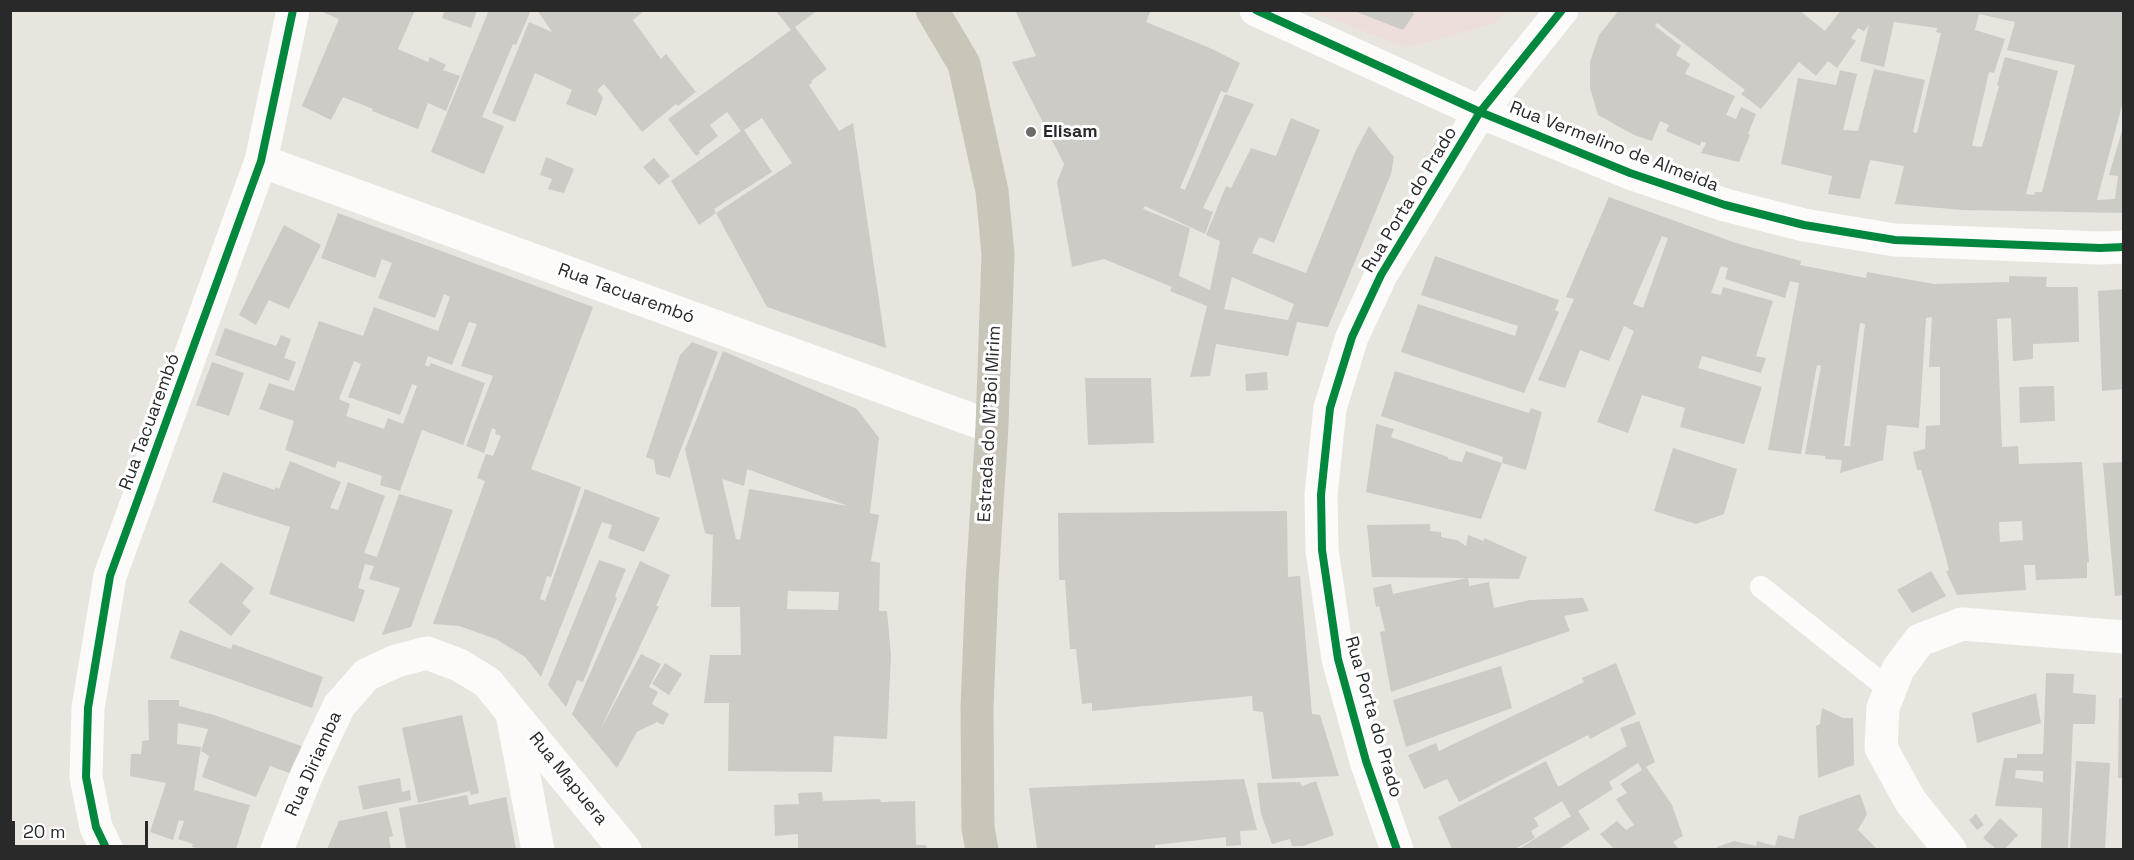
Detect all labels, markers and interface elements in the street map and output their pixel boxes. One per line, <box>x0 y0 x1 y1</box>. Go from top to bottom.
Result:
street label: Rua Vermelino de Almeida <box>1506 97 1722 197</box>
place label: Elisam <box>1043 121 1098 143</box>
street label: Rua Porta do Prado <box>1358 123 1462 277</box>
marker: Elisam <box>1024 125 1038 139</box>
street label: Rua Tacuarembó <box>555 259 697 329</box>
street label: Estrada do M'Boi Mirim <box>974 325 1006 523</box>
street label: Rua Tacuarembó <box>115 351 185 493</box>
street label: Rua Porta do Prado <box>1340 634 1406 800</box>
street label: Rua Diriamba <box>281 708 347 820</box>
street label: Rua Mapuera <box>524 728 612 830</box>
scale bar <box>15 809 152 847</box>
text: 20 m <box>23 820 66 843</box>

